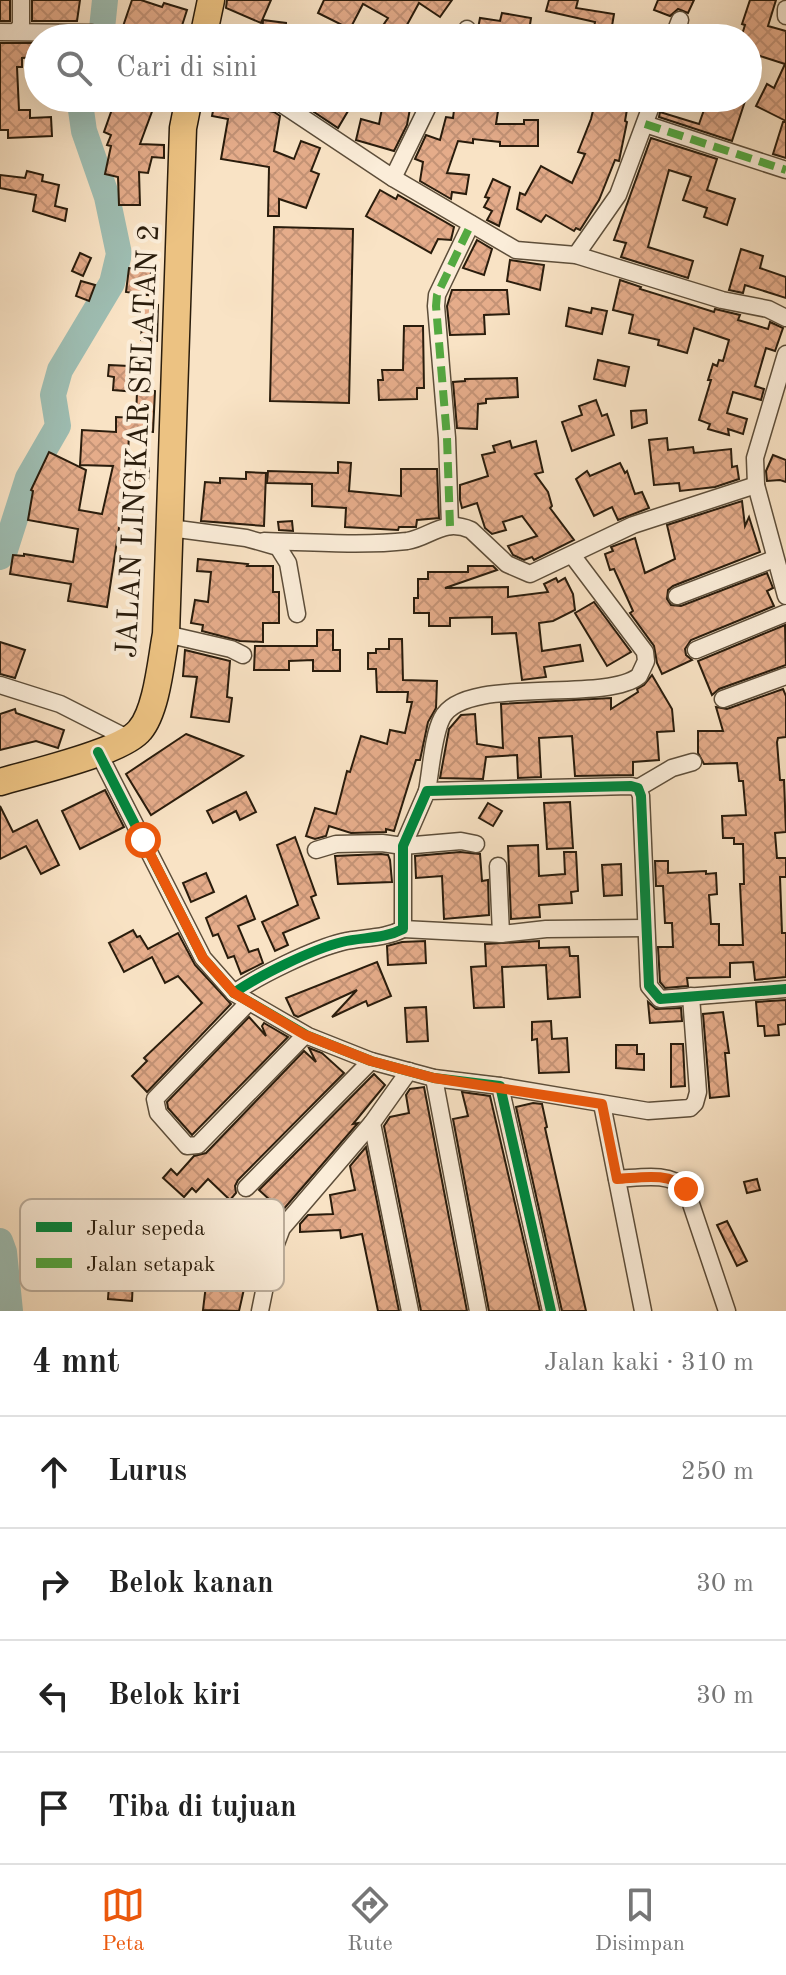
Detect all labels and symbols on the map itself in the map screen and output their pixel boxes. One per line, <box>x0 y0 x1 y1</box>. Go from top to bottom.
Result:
street label: JALAN LINGKAR SELATAN 2 <box>113 223 165 659</box>
route start <box>125 822 161 858</box>
route end <box>668 1171 704 1207</box>
legend <box>20 1199 284 1291</box>
text: Jalur sepeda <box>86 1218 205 1240</box>
text: Jalan setapak <box>86 1254 216 1276</box>

